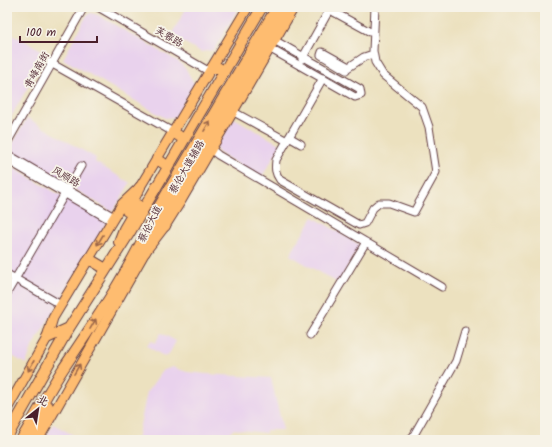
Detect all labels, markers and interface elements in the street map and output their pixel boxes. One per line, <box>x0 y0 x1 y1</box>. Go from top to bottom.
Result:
scale bar <box>20 18 97 44</box>
text: 100 m <box>26 23 57 42</box>
street label: 芙蓉路 <box>152 23 186 51</box>
street label: 青峰南街 <box>20 49 54 91</box>
one-way arrow <box>203 120 211 132</box>
street label: 蔡伦大道辅路 <box>165 137 209 197</box>
street label: 风顺路 <box>49 163 83 191</box>
street label: 蔡伦大道 <box>134 203 166 245</box>
one-way arrow <box>96 234 104 246</box>
one-way arrow <box>90 318 98 330</box>
one-way arrow <box>27 360 35 372</box>
one-way arrow <box>74 363 82 375</box>
north arrow <box>18 389 58 429</box>
text: 北 <box>33 391 52 412</box>

